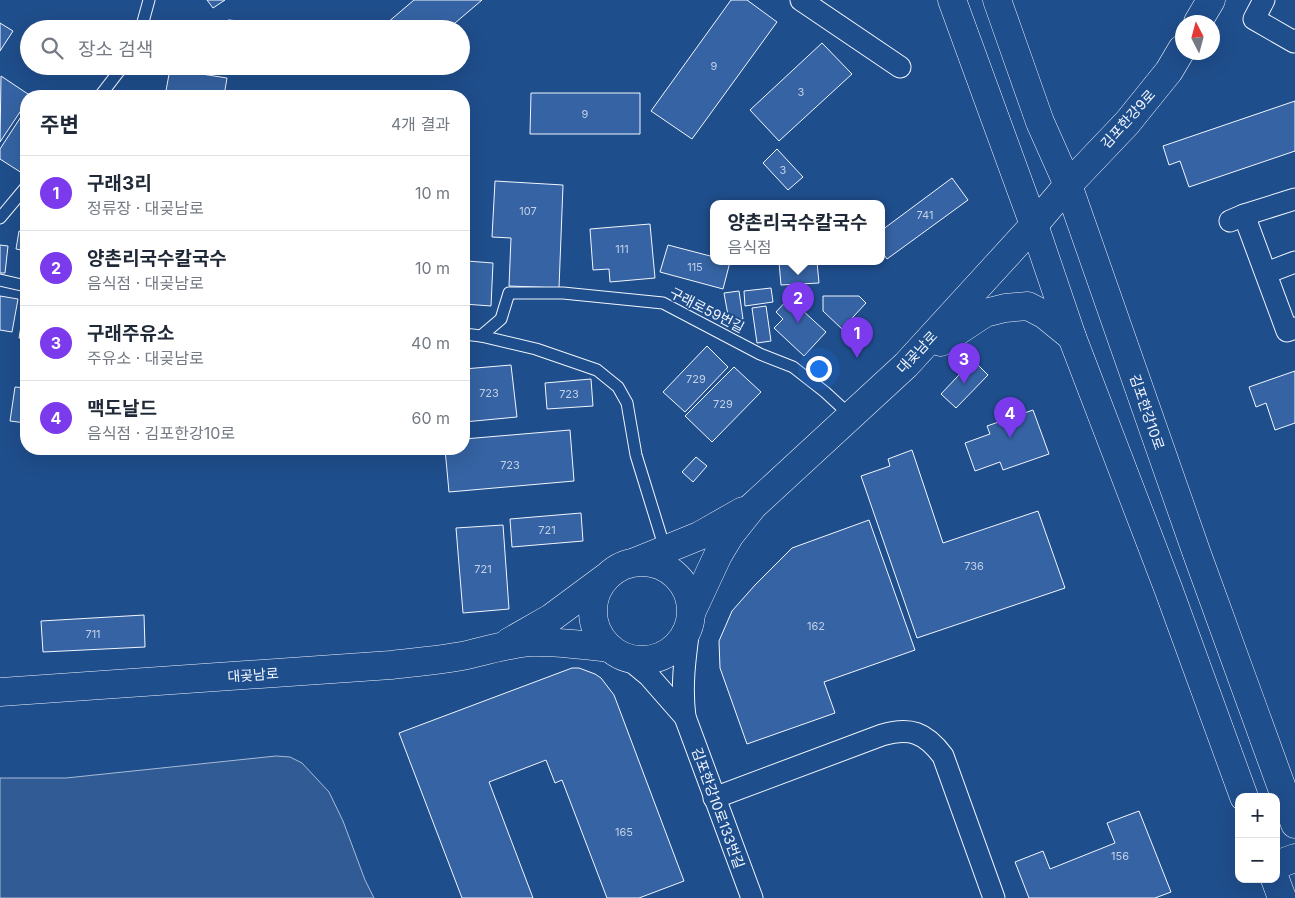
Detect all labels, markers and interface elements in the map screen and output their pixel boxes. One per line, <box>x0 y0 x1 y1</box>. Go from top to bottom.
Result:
north arrow <box>1175 15 1220 60</box>
search box <box>20 20 470 75</box>
icon: search <box>38 34 66 62</box>
text: 장소 검색 <box>78 38 153 61</box>
house number: 9 <box>711 59 718 73</box>
house number: 3 <box>798 85 805 99</box>
street label: 김포한강9로 <box>1097 86 1158 152</box>
house number: 9 <box>582 107 589 121</box>
text: 주변 <box>40 112 79 137</box>
text: 4개 결과 <box>391 114 450 134</box>
house number: 3 <box>780 163 787 177</box>
text: 구래3리 <box>87 172 152 195</box>
text: 1 <box>53 183 59 203</box>
text: 10 m <box>415 183 450 203</box>
text: 정류장 · 대곶남로 <box>87 198 204 218</box>
popup <box>710 200 885 265</box>
house number: 107 <box>519 204 537 218</box>
house number: 741 <box>917 208 933 222</box>
text: 양촌리국수칼국수 <box>728 211 867 234</box>
text: 음식점 <box>728 237 772 257</box>
house number: 111 <box>615 242 629 256</box>
text: 양촌리국수칼국수 <box>87 247 227 270</box>
text: 2 <box>51 258 61 278</box>
text: 10 m <box>415 258 450 278</box>
house number: 115 <box>687 260 703 274</box>
text: 음식점 · 대곶남로 <box>87 273 204 293</box>
pin: 2 <box>782 282 814 323</box>
street label: 구래로59번길 <box>667 283 747 336</box>
pin: 1 <box>841 317 873 358</box>
text: 구래주유소 <box>87 322 174 345</box>
street label: 대곶남로 <box>893 327 940 376</box>
text: 3 <box>51 333 61 353</box>
text: 40 m <box>411 333 450 353</box>
pin: 3 <box>948 343 980 384</box>
text: 주유소 · 대곶남로 <box>87 348 204 368</box>
your location <box>806 356 832 382</box>
house number: 729 <box>686 372 706 386</box>
street label: 김포한강10로 <box>1127 372 1168 452</box>
house number: 723 <box>479 386 499 400</box>
house number: 723 <box>559 387 579 401</box>
text: 맥도날드 <box>87 397 157 420</box>
house number: 729 <box>713 397 733 411</box>
pin: 4 <box>994 397 1026 438</box>
text: 4 <box>51 408 61 428</box>
text: 60 m <box>411 408 450 428</box>
text: 음식점 · 김포한강10로 <box>87 423 235 443</box>
house number: 723 <box>500 458 520 472</box>
house number: 721 <box>538 523 556 537</box>
house number: 736 <box>964 559 984 573</box>
house number: 721 <box>474 562 492 576</box>
house number: 162 <box>807 619 825 633</box>
house number: 711 <box>85 627 101 641</box>
street label: 대곶남로 <box>227 664 279 685</box>
street label: 김포한강10로133번길 <box>689 745 748 871</box>
map controls <box>1235 793 1280 883</box>
button: + <box>1235 793 1280 838</box>
house number: 165 <box>615 825 633 839</box>
button: − <box>1235 838 1280 883</box>
house number: 156 <box>1111 849 1129 863</box>

